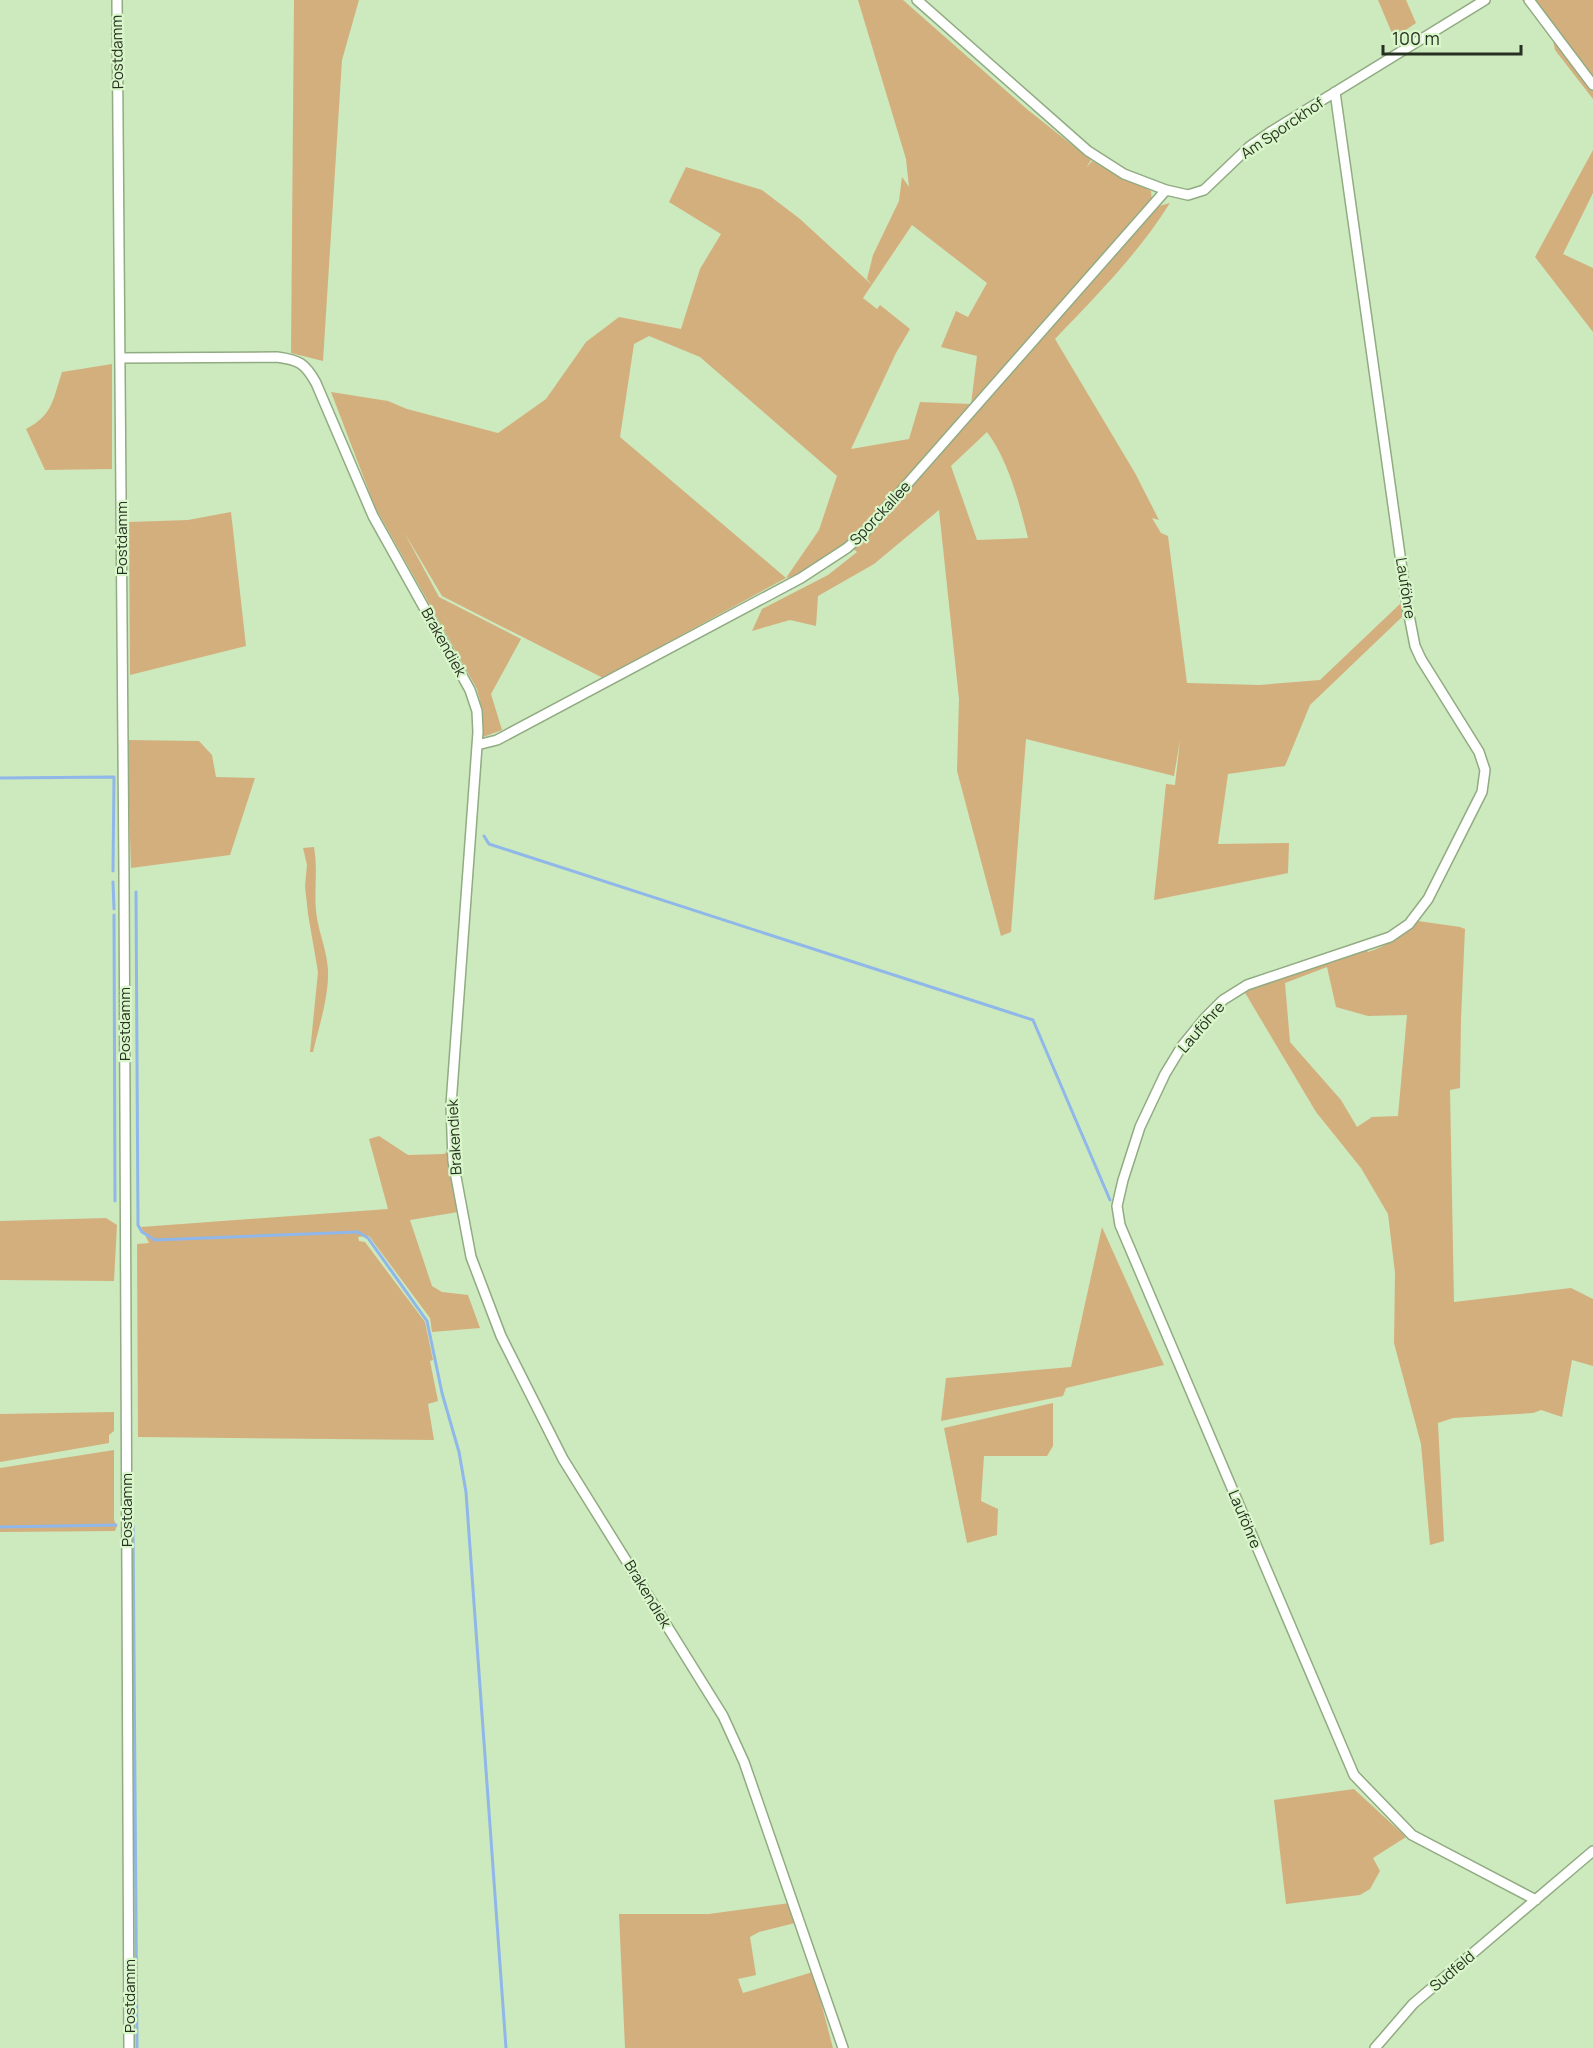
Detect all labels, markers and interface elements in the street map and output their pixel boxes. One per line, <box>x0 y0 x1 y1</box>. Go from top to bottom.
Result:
street label: Postdamm <box>106 15 128 89</box>
scale bar <box>1383 18 1521 56</box>
text: 100 m <box>1392 26 1440 50</box>
street label: Am Sporckhof <box>1236 92 1328 164</box>
street label: Sporckallee <box>845 476 915 550</box>
street label: Postdamm <box>111 501 132 575</box>
street label: Lauföhre <box>1391 556 1421 620</box>
street label: Brakendiek <box>416 604 472 681</box>
street label: Postdamm <box>114 987 135 1061</box>
street label: Lauföhre <box>1173 997 1229 1057</box>
street label: Brakendiek <box>441 1098 466 1175</box>
street label: Postdamm <box>116 1473 137 1547</box>
street label: Lauföhre <box>1223 1486 1267 1552</box>
street label: Brakendiek <box>619 1556 677 1632</box>
street label: Sudfeld <box>1425 1946 1479 1996</box>
street label: Postdamm <box>119 1959 140 2033</box>

